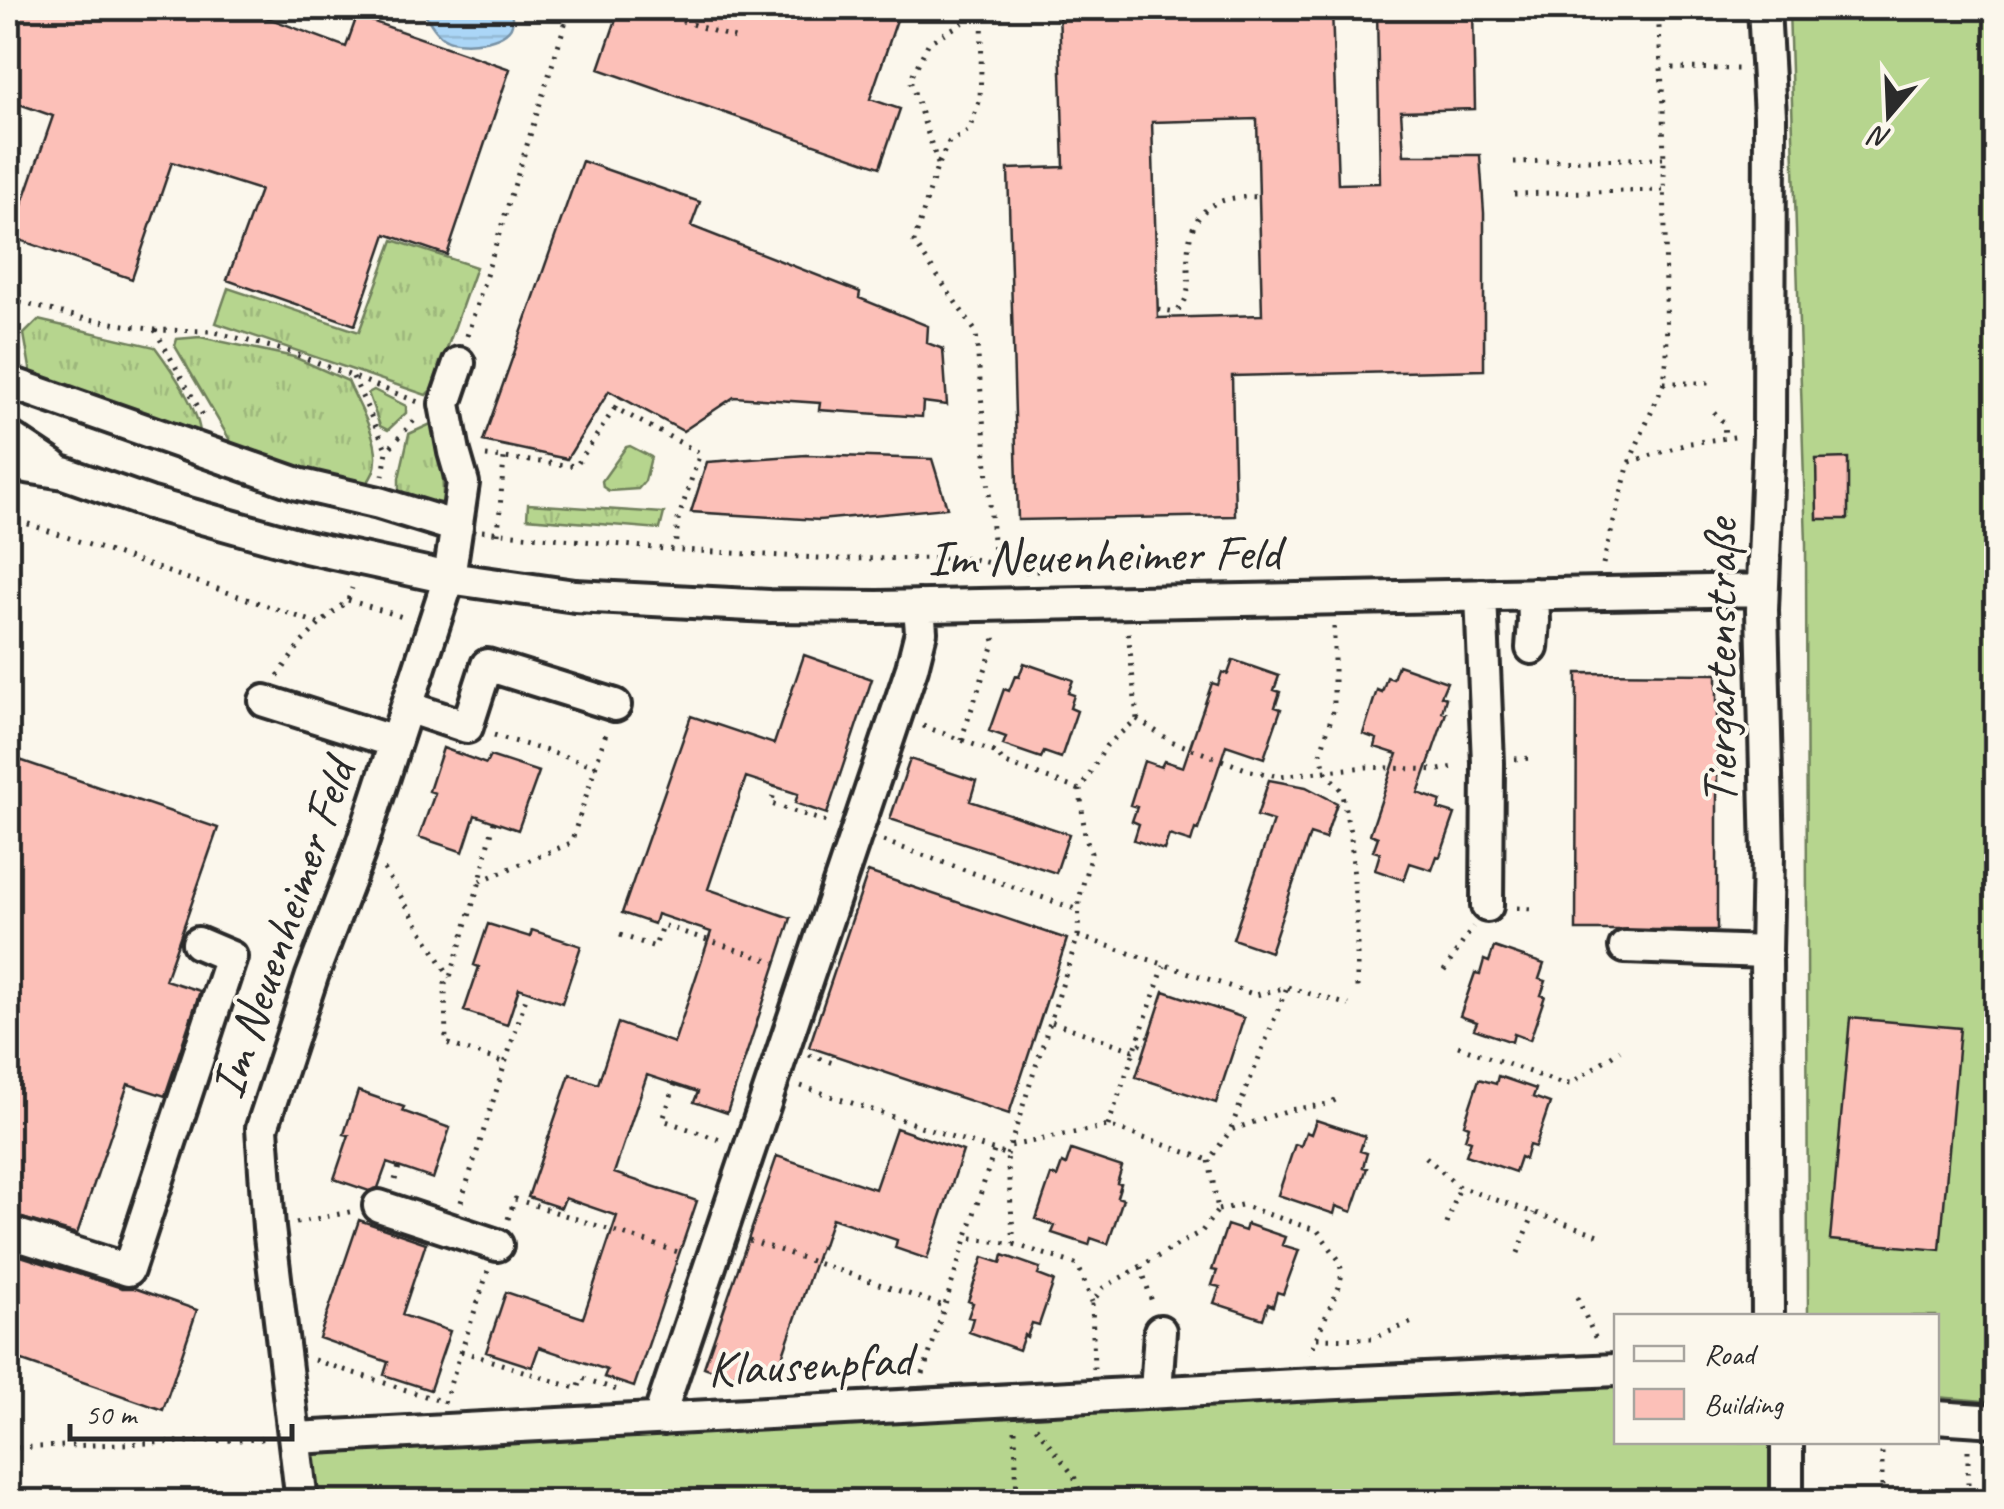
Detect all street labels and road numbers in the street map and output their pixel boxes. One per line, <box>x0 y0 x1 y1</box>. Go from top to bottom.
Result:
street label: Tiergartenstraße <box>1688 515 1751 805</box>
street label: Im Neuenheimer Feld <box>927 520 1288 590</box>
street label: Im Neuenheimer Feld <box>195 745 372 1106</box>
street label: Klausenpfad <box>706 1327 920 1401</box>

